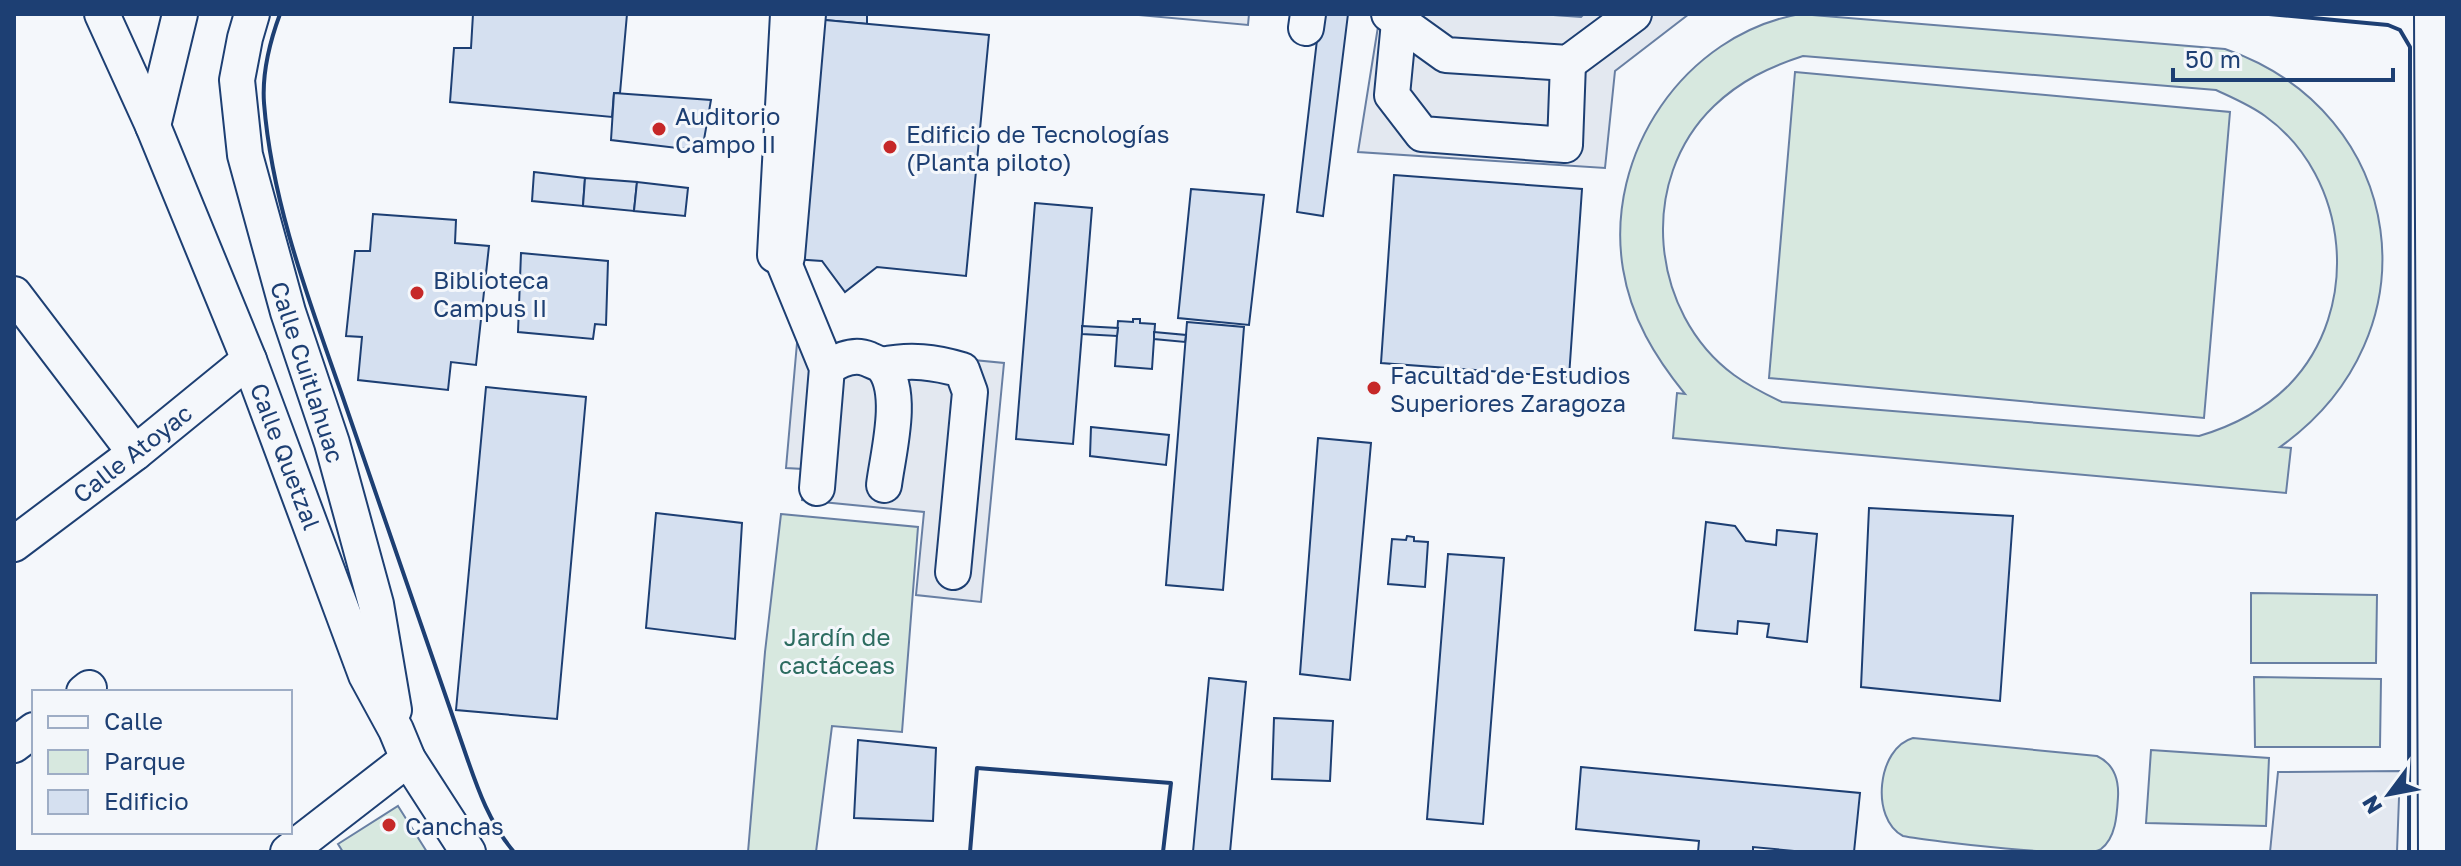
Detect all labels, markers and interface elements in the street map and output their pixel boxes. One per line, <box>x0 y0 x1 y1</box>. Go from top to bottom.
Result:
scale bar <box>2173 32 2393 82</box>
text: 50 m <box>2185 44 2241 73</box>
place label: Auditorio Campo II <box>675 101 781 158</box>
place label: Edificio de Tecnologías (Planta piloto) <box>906 119 1170 176</box>
marker: Auditorio Campo II <box>650 120 668 138</box>
marker: Edificio de Tecnologías (Planta piloto) <box>881 138 899 156</box>
place label: Biblioteca Campus II <box>433 265 549 322</box>
street label: Calle Cuitlahuac <box>265 278 351 466</box>
marker: Biblioteca Campus II <box>408 284 426 302</box>
place label: Facultad de Estudios Superiores Zaragoza <box>1390 360 1631 417</box>
street label: Calle Quetzal <box>245 379 327 533</box>
marker: Facultad de Estudios Superiores Zaragoza <box>1365 379 1383 397</box>
street label: Calle Atoyac <box>67 398 197 508</box>
park label: Jardín de cactáceas <box>779 622 895 679</box>
legend <box>32 690 292 834</box>
text: Calle <box>104 706 163 735</box>
text: Parque <box>104 746 185 775</box>
north arrow <box>2349 754 2429 834</box>
text: Edificio <box>104 786 189 815</box>
text: N <box>2356 791 2387 819</box>
place label: Canchas <box>405 811 504 840</box>
marker: Canchas <box>380 816 398 834</box>

